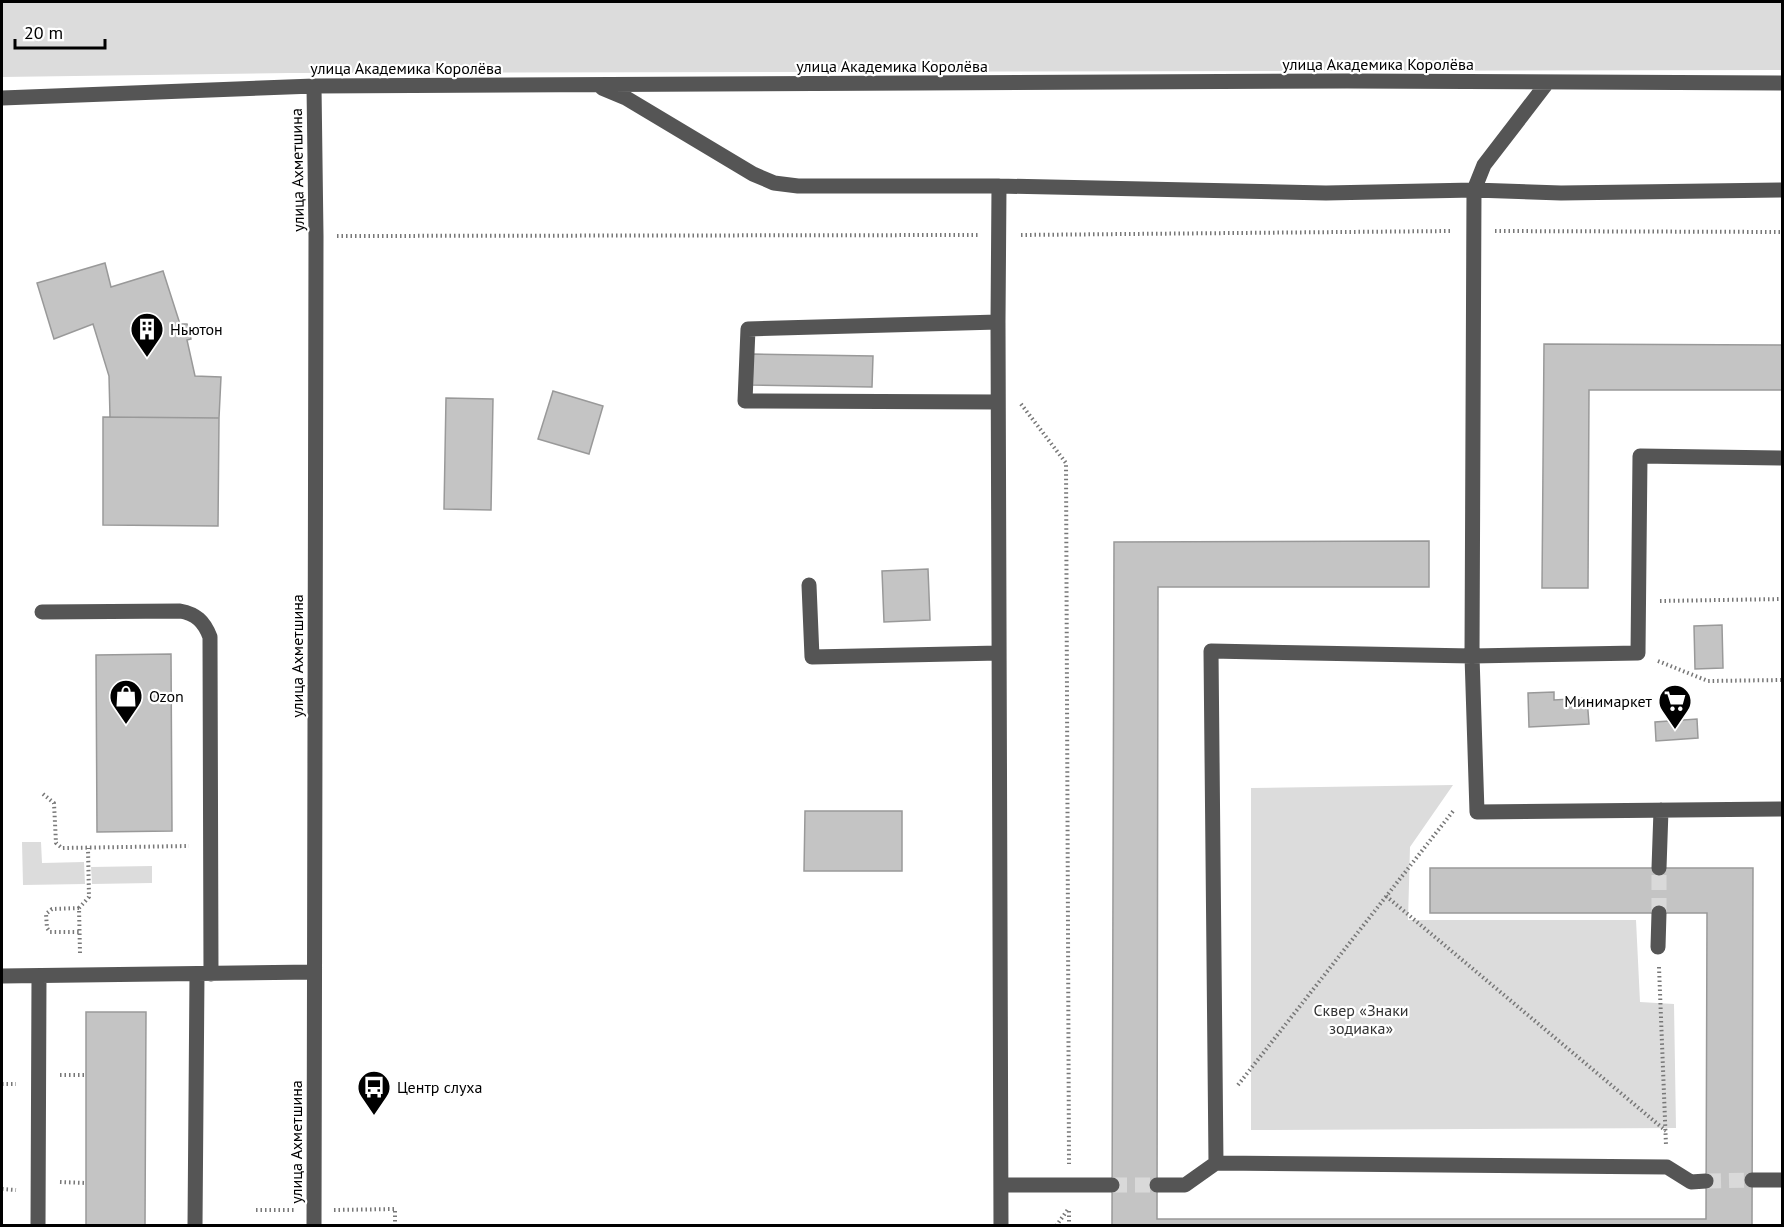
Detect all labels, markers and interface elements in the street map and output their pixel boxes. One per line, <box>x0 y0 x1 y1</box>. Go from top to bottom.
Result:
scale bar <box>15 12 105 50</box>
text: 20 m <box>24 21 63 44</box>
street label: улица Академика Королёва <box>1282 54 1474 74</box>
street label: улица Академика Королёва <box>796 56 988 76</box>
street label: улица Академика Королёва <box>310 58 502 78</box>
street label: улица Ахметшина <box>286 108 308 232</box>
building icon: Ньютон <box>129 311 165 358</box>
place label: Ньютон <box>170 319 223 339</box>
street label: улица Ахметшина <box>287 594 307 718</box>
shop icon: Ozon <box>108 678 144 725</box>
supermarket icon: Минимаркет <box>1657 683 1693 730</box>
place label: Ozon <box>149 686 184 706</box>
place label: Минимаркет <box>1564 691 1653 711</box>
park label: Сквер «Знаки зодиака» <box>1313 1000 1409 1038</box>
bus stop icon: Центр слуха <box>356 1069 392 1116</box>
place label: Центр слуха <box>397 1077 482 1097</box>
street label: улица Ахметшина <box>286 1080 306 1204</box>

